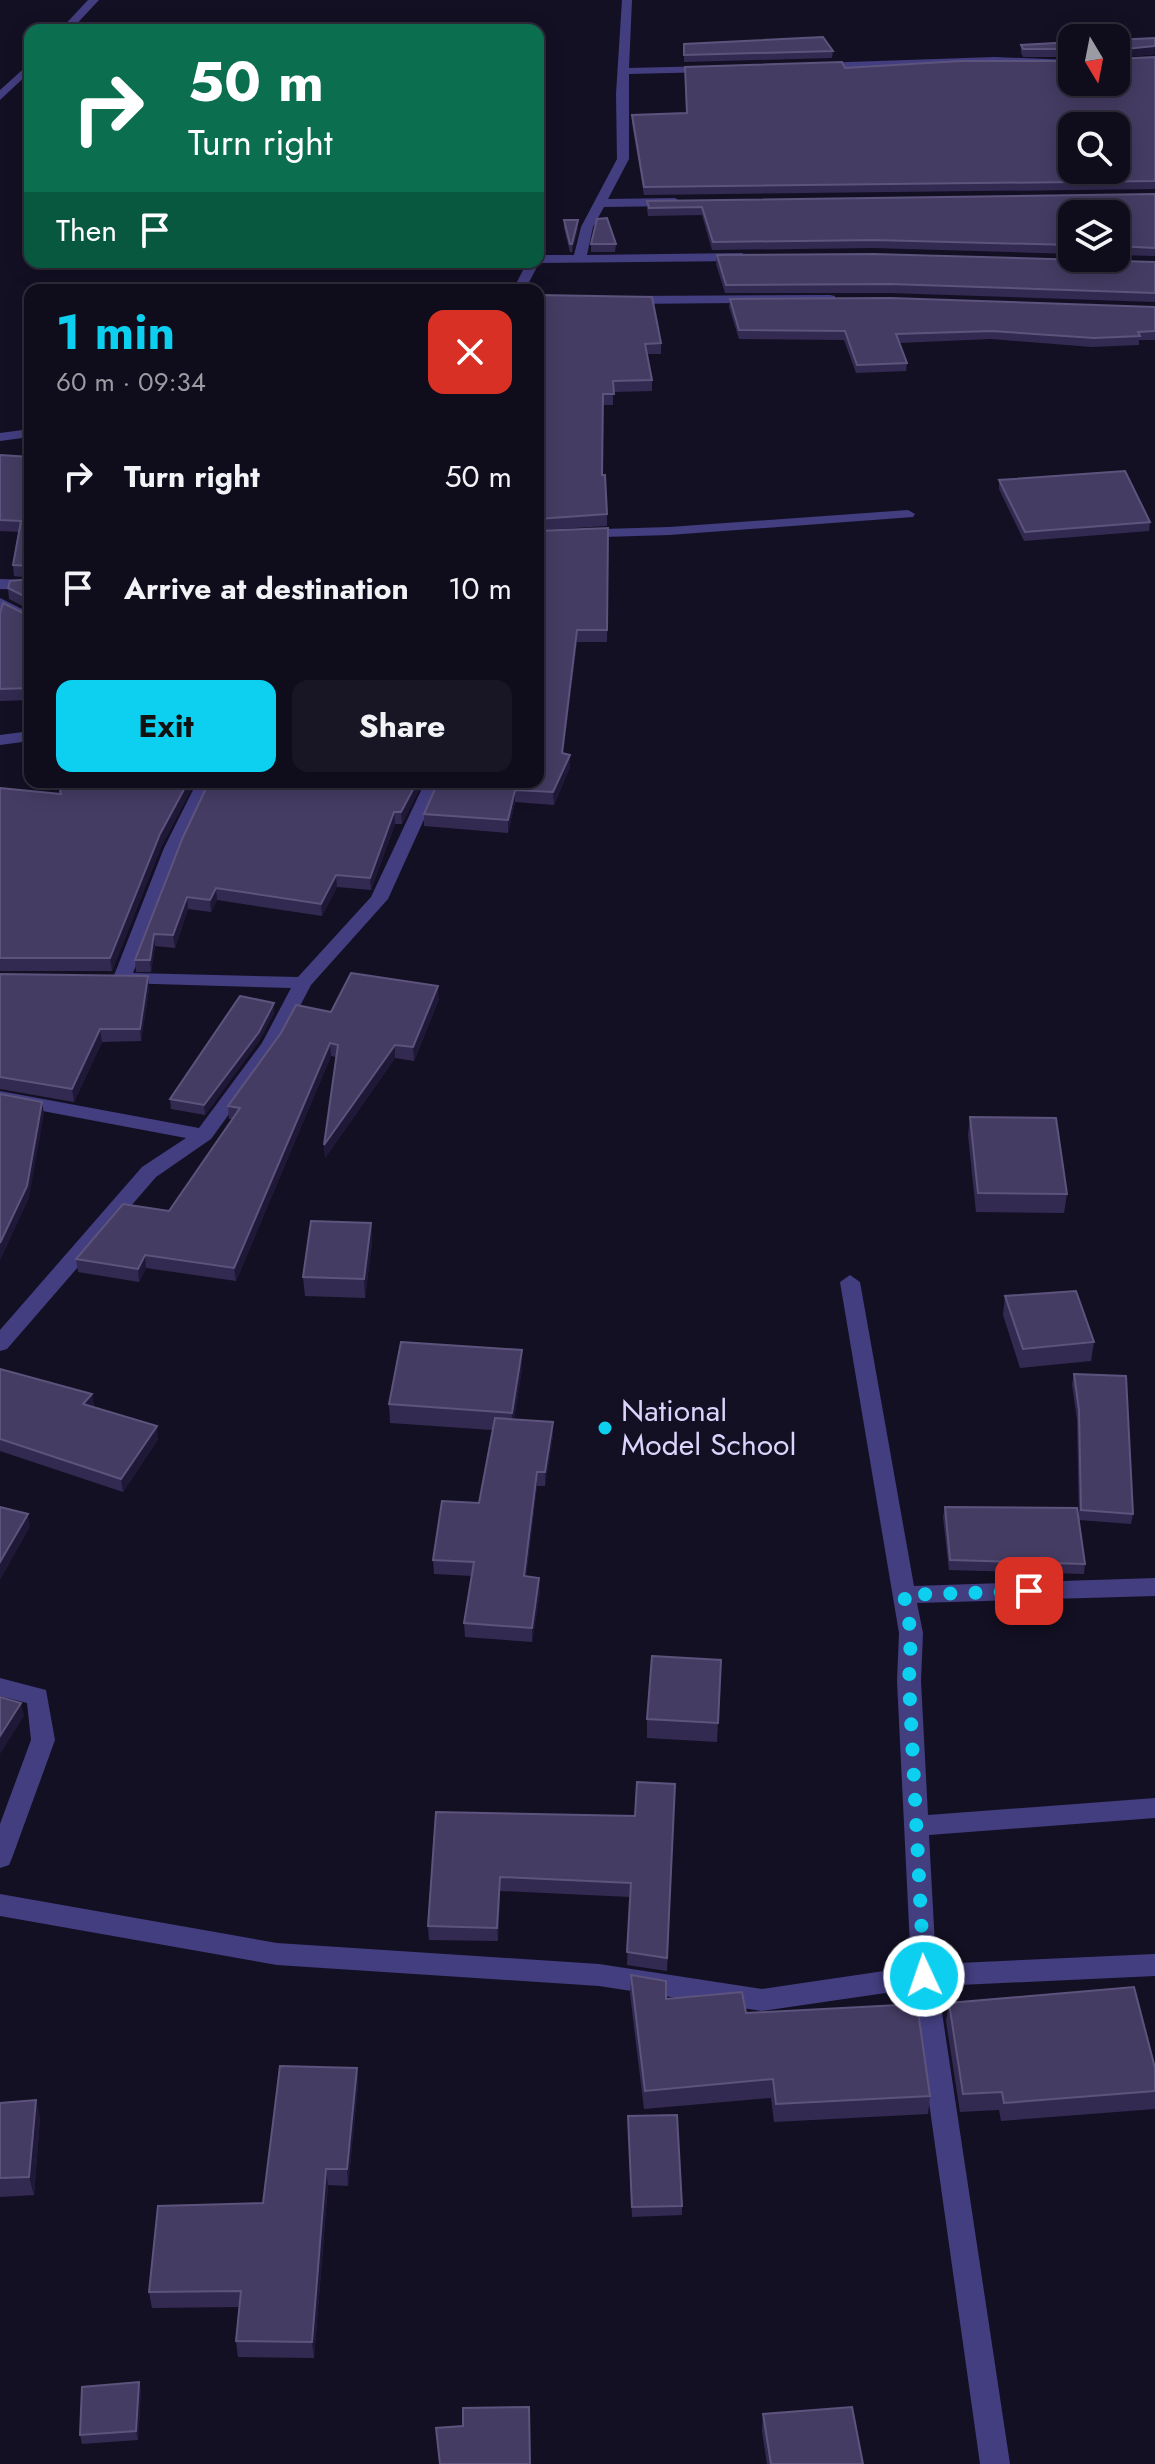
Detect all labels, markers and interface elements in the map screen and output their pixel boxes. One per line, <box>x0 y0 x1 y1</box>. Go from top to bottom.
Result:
north arrow <box>1058 24 1130 96</box>
map controls <box>1058 24 1130 272</box>
text: 50 m <box>188 41 324 122</box>
icon: right <box>56 56 160 160</box>
button: search <box>1058 112 1130 184</box>
text: Turn right <box>188 116 333 168</box>
button: layers <box>1058 200 1130 272</box>
icon: arrive <box>133 208 177 252</box>
text: Then <box>56 209 117 252</box>
text: 1 min <box>56 298 175 367</box>
button: close <box>428 310 512 394</box>
text: 60 m · 09:34 <box>56 363 206 401</box>
icon: right <box>56 454 100 498</box>
text: Turn right <box>124 455 260 498</box>
text: 50 m <box>445 455 512 498</box>
icon: arrive <box>56 566 100 610</box>
text: Arrive at destination <box>124 567 409 610</box>
text: 10 m <box>448 567 512 610</box>
button: Exit <box>56 680 276 772</box>
button: Share <box>292 680 512 772</box>
place label: National Model School <box>621 1389 796 1466</box>
marker: National Model School <box>596 1419 614 1437</box>
pin <box>995 1557 1063 1625</box>
icon: arrive <box>1007 1569 1051 1613</box>
position arrow <box>882 1934 966 2018</box>

